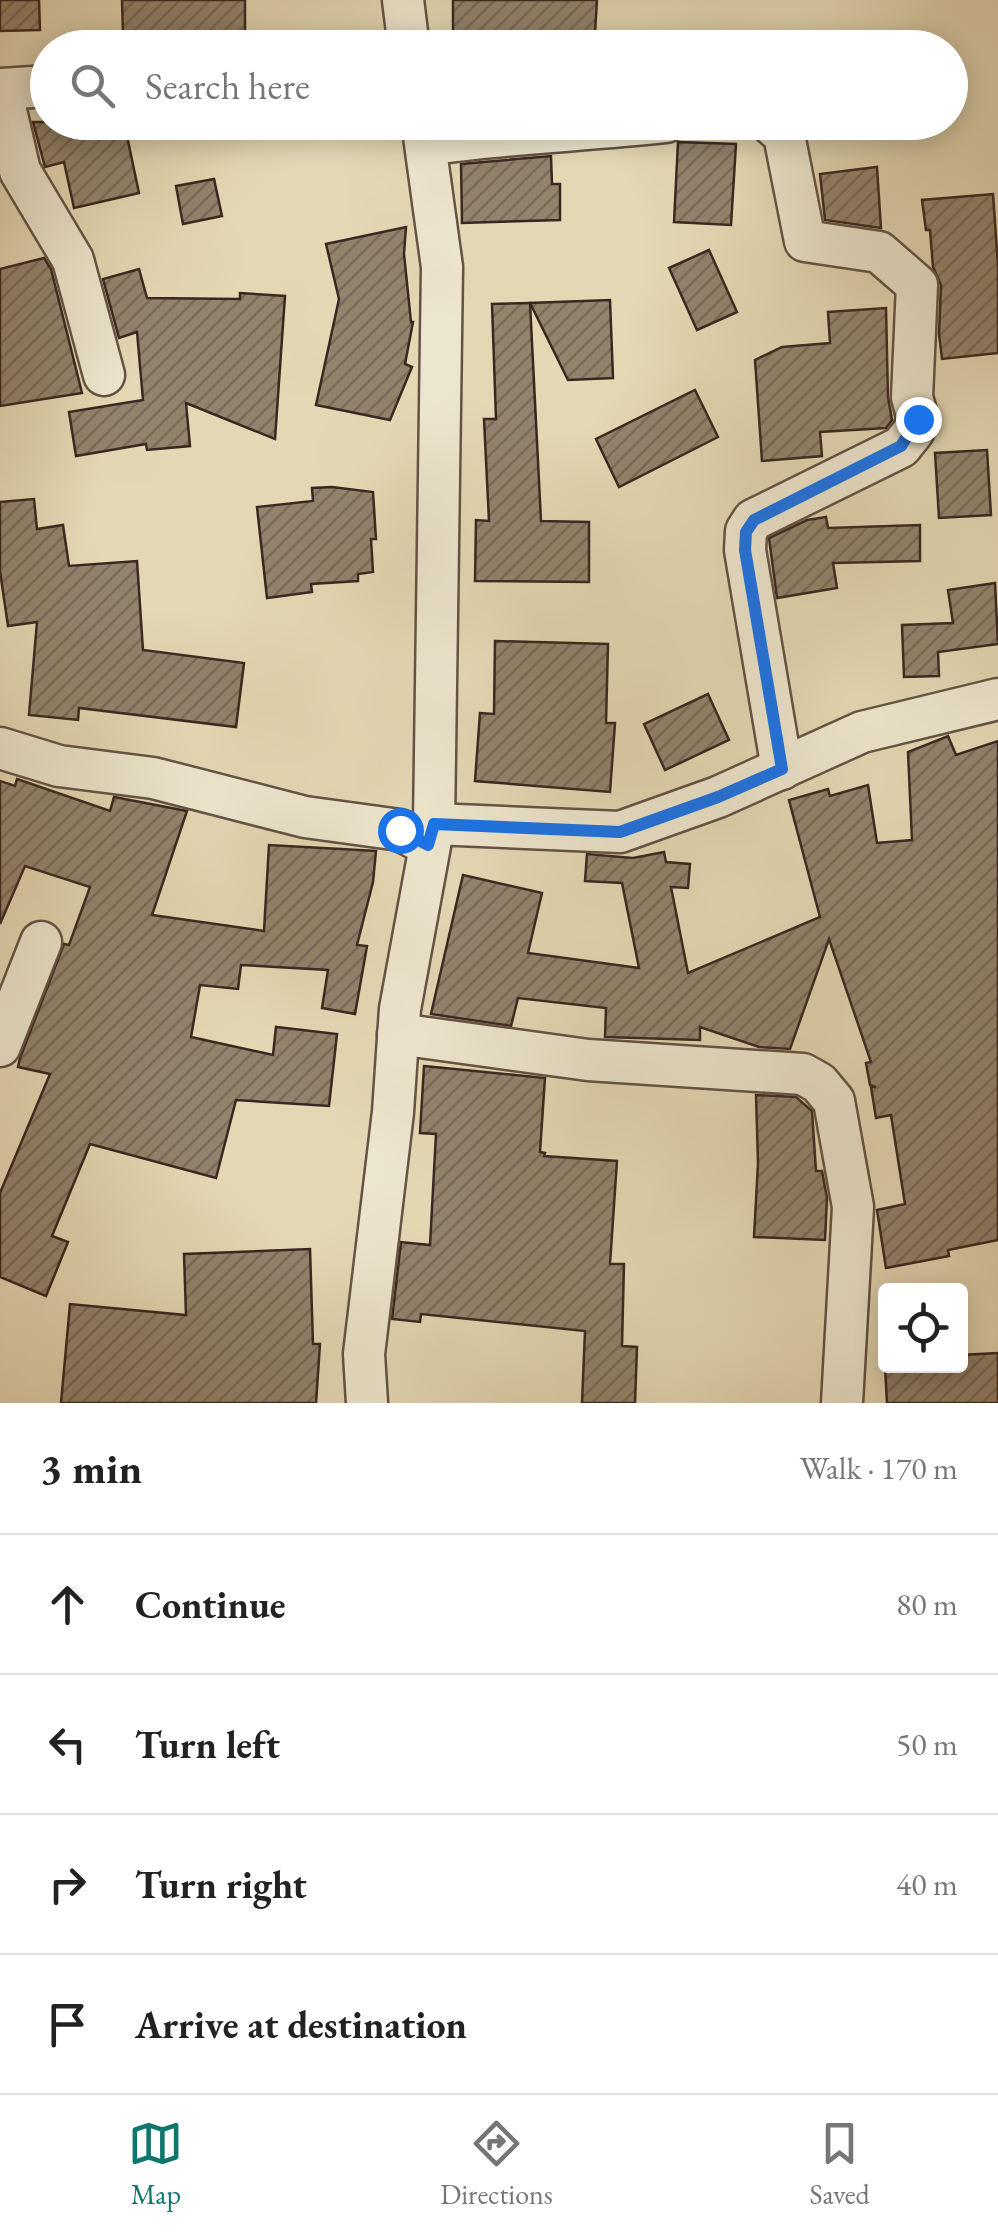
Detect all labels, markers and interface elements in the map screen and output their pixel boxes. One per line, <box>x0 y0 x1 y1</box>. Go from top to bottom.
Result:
search box <box>30 30 968 140</box>
icon: search <box>65 58 120 113</box>
text: Search here <box>145 61 310 110</box>
route end <box>896 397 942 443</box>
route start <box>378 808 424 854</box>
map controls <box>878 1283 968 1373</box>
button: locate <box>878 1283 968 1373</box>
text: 3 min <box>40 1441 142 1496</box>
text: Walk · 170 m <box>800 1447 958 1489</box>
icon: ahead <box>40 1577 95 1632</box>
text: Continue <box>135 1580 286 1629</box>
text: 80 m <box>896 1583 958 1625</box>
icon: left <box>40 1717 95 1772</box>
text: Turn left <box>135 1720 280 1769</box>
text: 50 m <box>896 1723 958 1765</box>
icon: right <box>40 1857 95 1912</box>
text: Turn right <box>135 1860 307 1909</box>
text: 40 m <box>896 1863 958 1905</box>
icon: arrive <box>40 1997 95 2052</box>
text: Arrive at destination <box>135 2000 467 2049</box>
tab: Map <box>128 2116 183 2212</box>
tab: Directions <box>440 2116 553 2212</box>
tab: Saved <box>810 2116 870 2212</box>

